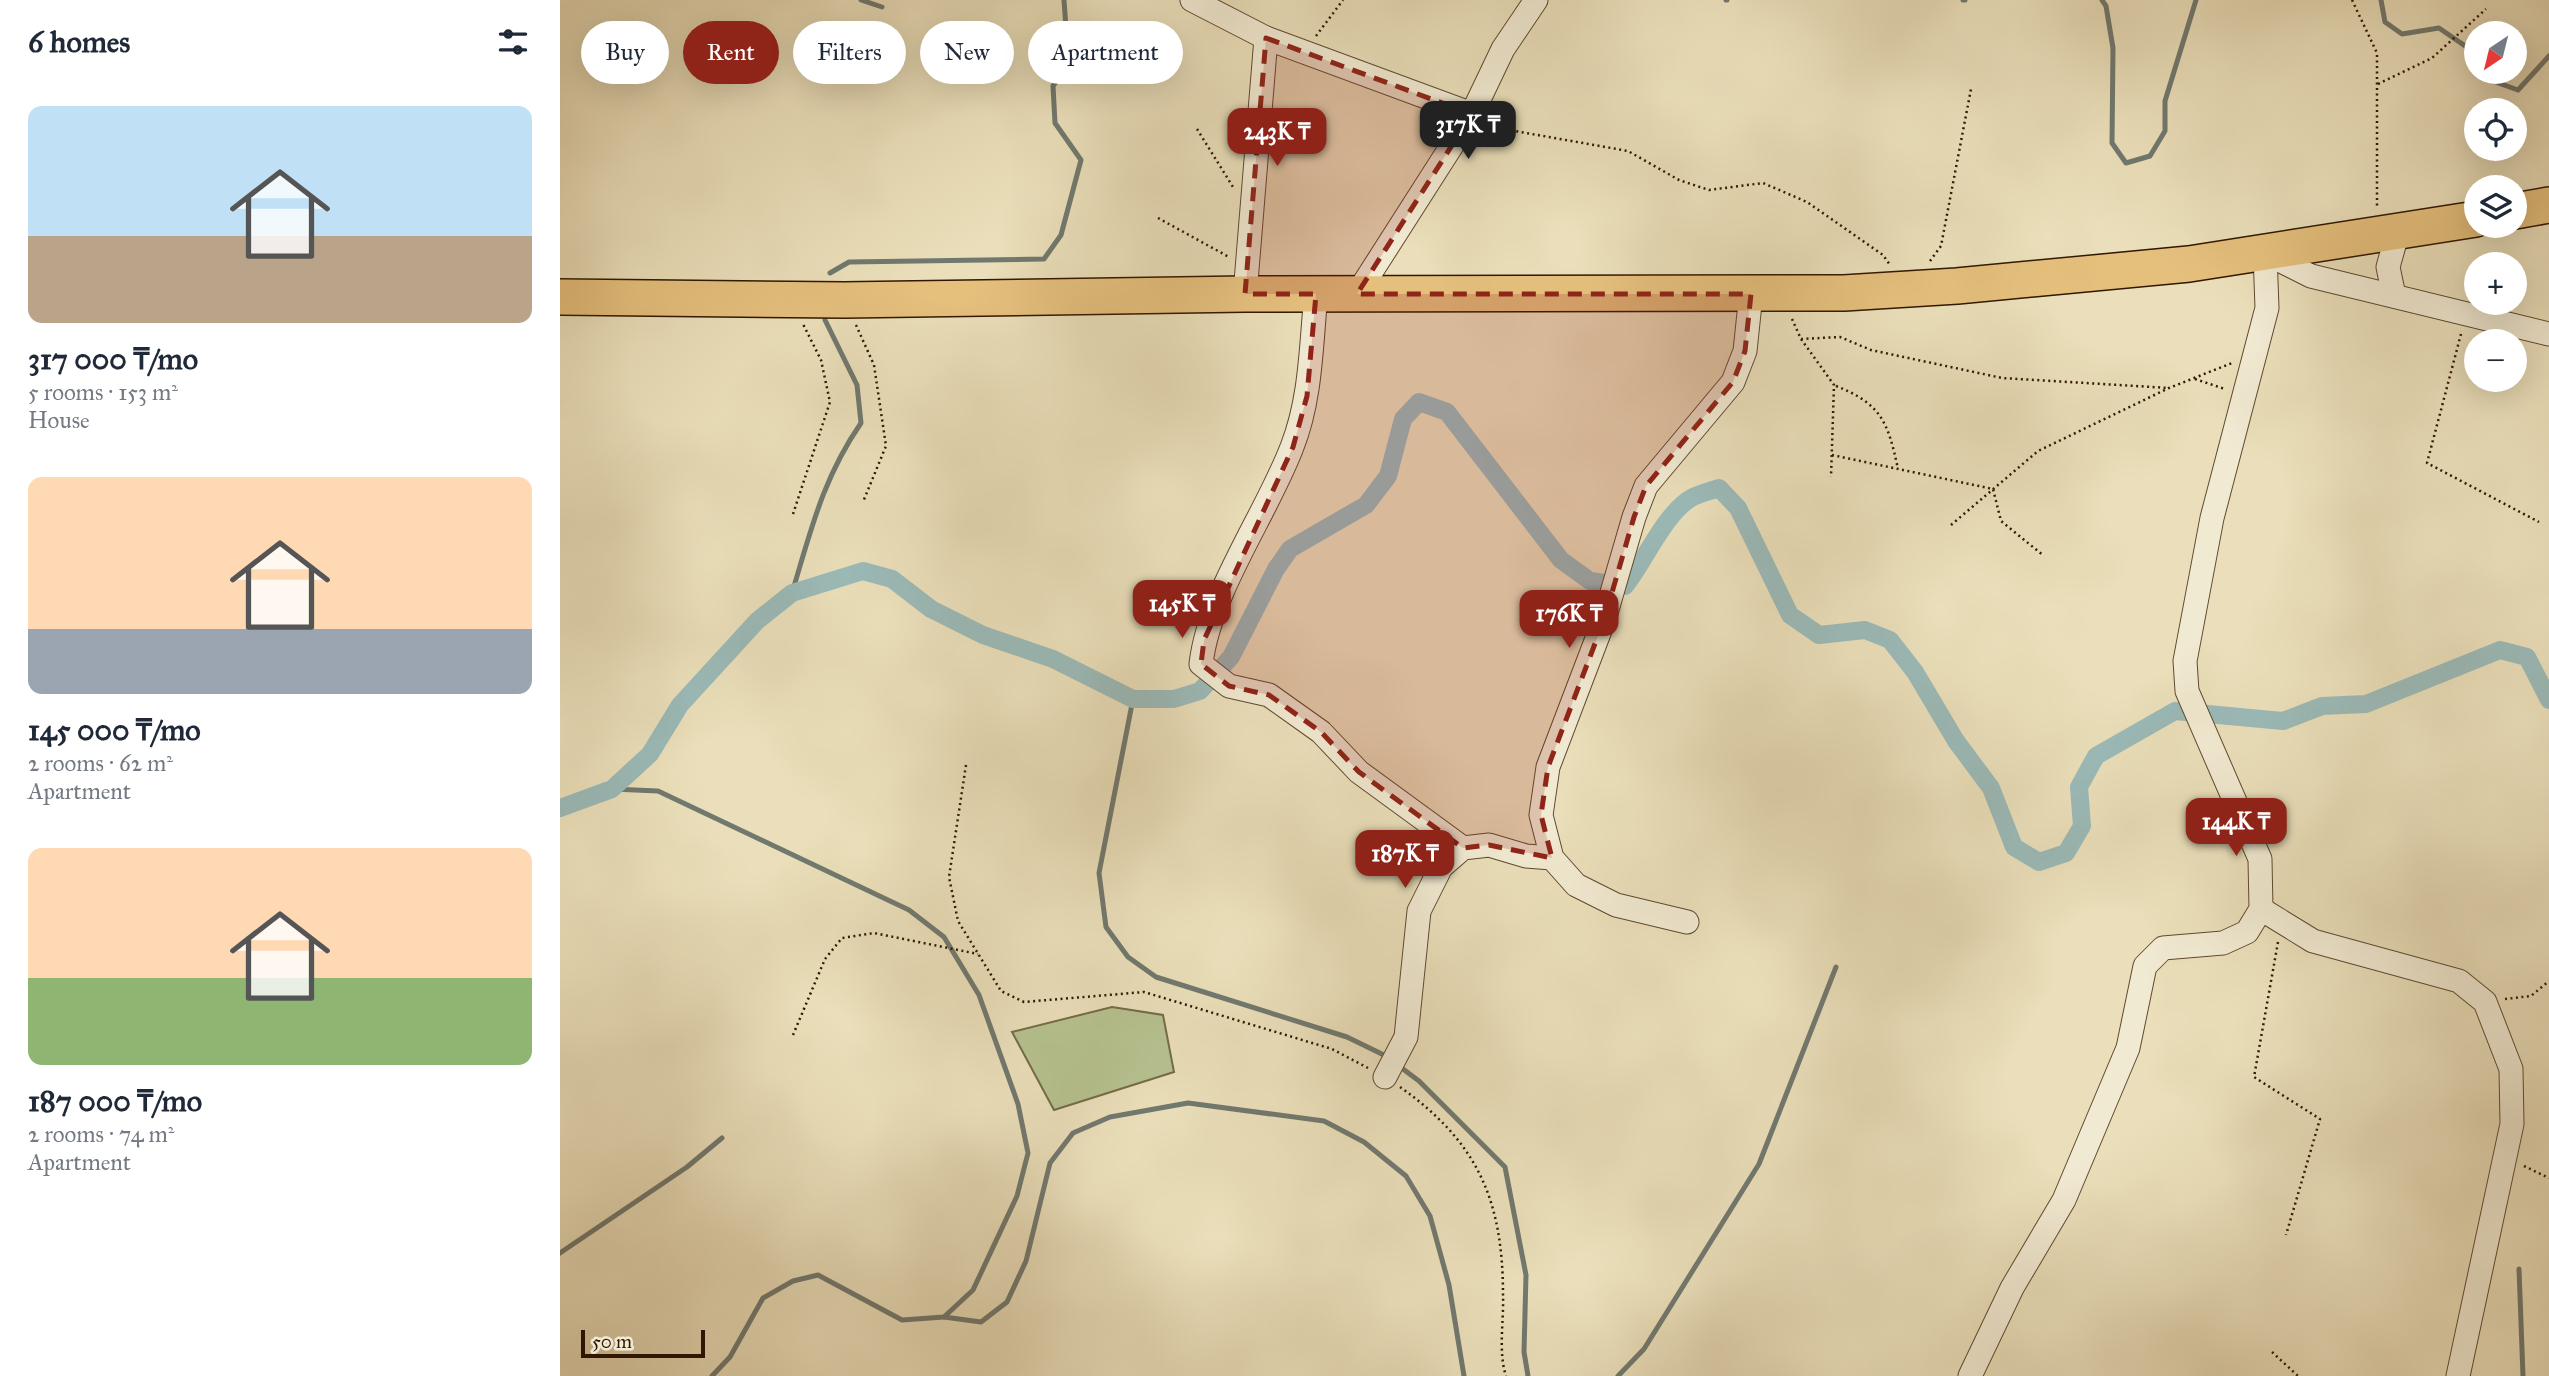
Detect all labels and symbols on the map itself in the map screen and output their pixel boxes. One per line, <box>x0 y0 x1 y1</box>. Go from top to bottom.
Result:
north arrow <box>2464 21 2527 84</box>
pin: 317K ₸ <box>1411 102 1525 161</box>
pin: 243K ₸ <box>1220 108 1334 168</box>
pin: 145K ₸ <box>1125 580 1239 640</box>
pin: 176K ₸ <box>1512 590 1626 650</box>
pin: 144K ₸ <box>2179 798 2293 858</box>
pin: 187K ₸ <box>1348 830 1462 890</box>
scale bar <box>581 1327 705 1359</box>

